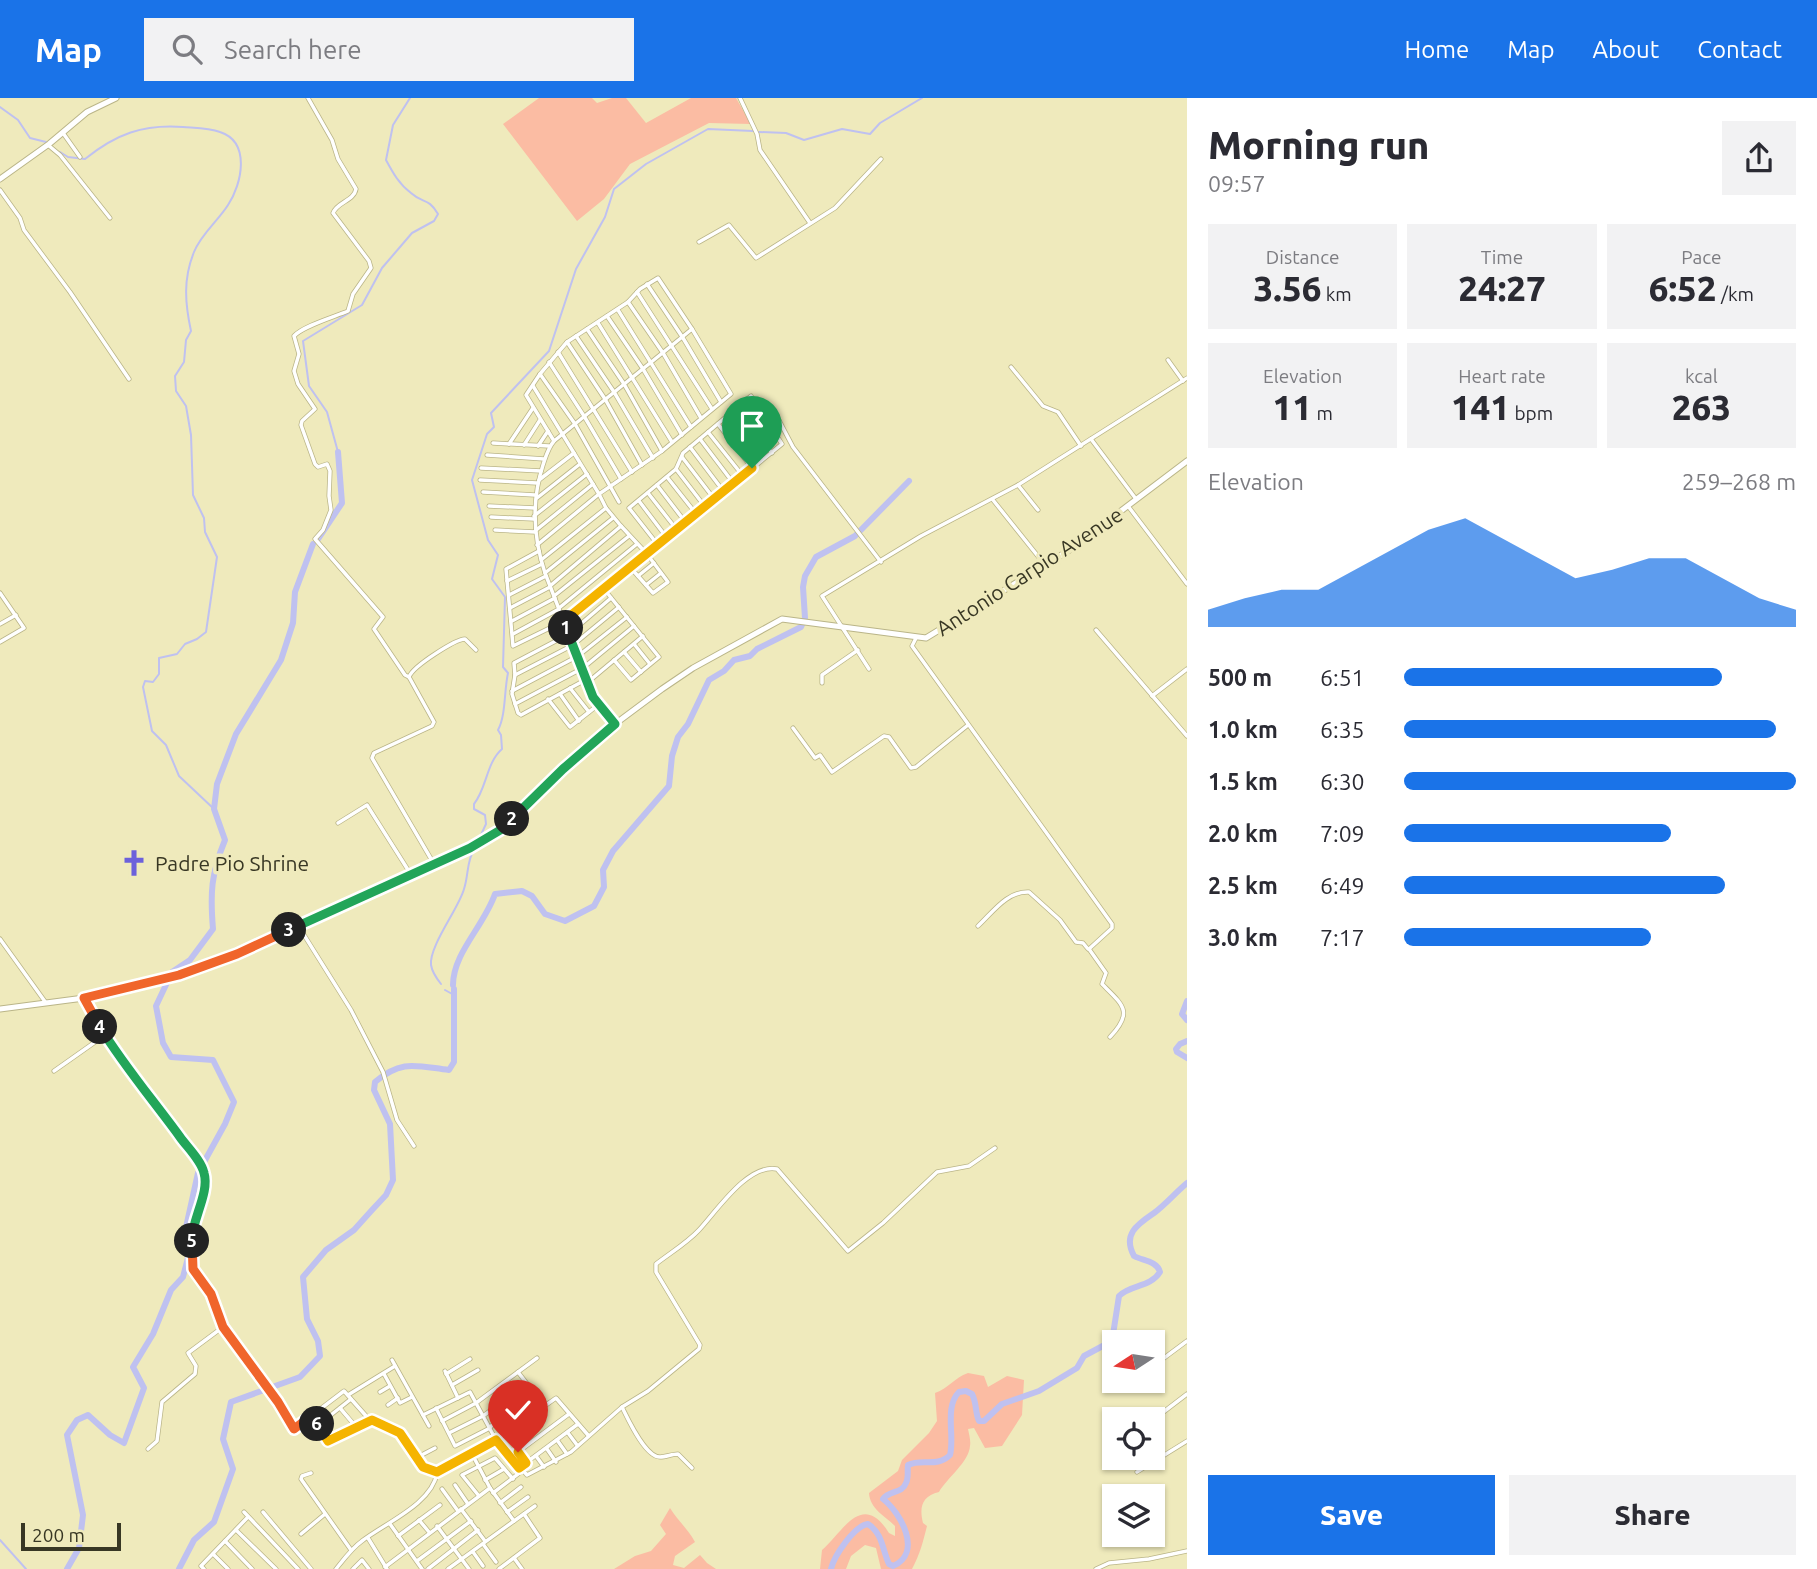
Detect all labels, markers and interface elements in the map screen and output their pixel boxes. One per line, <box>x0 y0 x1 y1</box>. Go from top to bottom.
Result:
search box <box>144 18 634 81</box>
icon: search <box>168 30 206 68</box>
text: Map <box>35 31 102 68</box>
text: Search here <box>224 35 362 64</box>
text: Home <box>1404 36 1469 63</box>
text: Map <box>1507 36 1554 63</box>
text: About <box>1592 36 1659 63</box>
text: Contact <box>1697 36 1782 63</box>
button: share <box>1722 121 1796 195</box>
text: Morning run <box>1208 124 1429 166</box>
text: 09:57 <box>1208 171 1266 196</box>
text: Distance <box>1266 246 1339 268</box>
text: Time <box>1481 246 1523 268</box>
text: Pace <box>1681 246 1721 268</box>
text: 3.56 <box>1254 268 1321 308</box>
text: 24:27 <box>1458 268 1546 308</box>
text: 6:52 <box>1649 268 1717 308</box>
text: km <box>1321 283 1352 305</box>
text: /km <box>1717 283 1754 305</box>
text: Elevation <box>1263 365 1342 387</box>
text: Heart rate <box>1458 365 1546 387</box>
text: kcal <box>1685 365 1718 387</box>
text: 11 <box>1273 387 1312 427</box>
text: 141 <box>1451 387 1510 427</box>
text: 263 <box>1672 387 1731 427</box>
pin <box>722 396 782 468</box>
text: m <box>1312 402 1333 424</box>
text: bpm <box>1510 402 1553 424</box>
icon: arrive <box>733 407 771 445</box>
text: Elevation <box>1208 469 1304 494</box>
text: 259–268 m <box>1682 469 1796 494</box>
street label: Antonio Carpio Avenue <box>931 502 1127 640</box>
pin: 1 <box>548 610 584 646</box>
text: 1 <box>560 616 571 638</box>
text: 500 m <box>1208 665 1272 690</box>
text: 6:51 <box>1320 665 1365 690</box>
text: 1.0 km <box>1208 717 1278 742</box>
text: 6:35 <box>1320 717 1365 742</box>
text: 1.5 km <box>1208 769 1278 794</box>
text: 6:30 <box>1320 769 1365 794</box>
pin: 2 <box>494 802 530 836</box>
text: 2 <box>506 807 517 829</box>
text: 2.0 km <box>1208 821 1278 846</box>
text: 7:09 <box>1320 821 1365 846</box>
church icon: Padre Pio Shrine <box>119 848 149 878</box>
place label: Padre Pio Shrine <box>155 851 309 875</box>
text: 2.5 km <box>1208 873 1278 898</box>
text: 6:49 <box>1320 873 1365 898</box>
pin: 3 <box>272 912 306 948</box>
text: 3 <box>283 918 294 940</box>
text: 3.0 km <box>1208 925 1278 950</box>
text: 7:17 <box>1320 925 1365 950</box>
pin: 4 <box>82 1010 118 1044</box>
text: 4 <box>94 1015 105 1037</box>
pin: 5 <box>174 1224 210 1258</box>
text: 5 <box>186 1229 197 1251</box>
north arrow <box>1102 1330 1166 1393</box>
map controls <box>1102 1330 1165 1547</box>
pin <box>488 1380 548 1452</box>
icon: check <box>499 1391 537 1429</box>
pin: 6 <box>300 1406 334 1442</box>
button: locate <box>1102 1407 1165 1470</box>
text: 6 <box>311 1412 322 1434</box>
button: Save <box>1208 1475 1495 1555</box>
button: Share <box>1509 1475 1796 1555</box>
button: layers <box>1102 1484 1165 1547</box>
scale bar <box>21 1520 121 1552</box>
text: 200 m <box>32 1524 85 1546</box>

